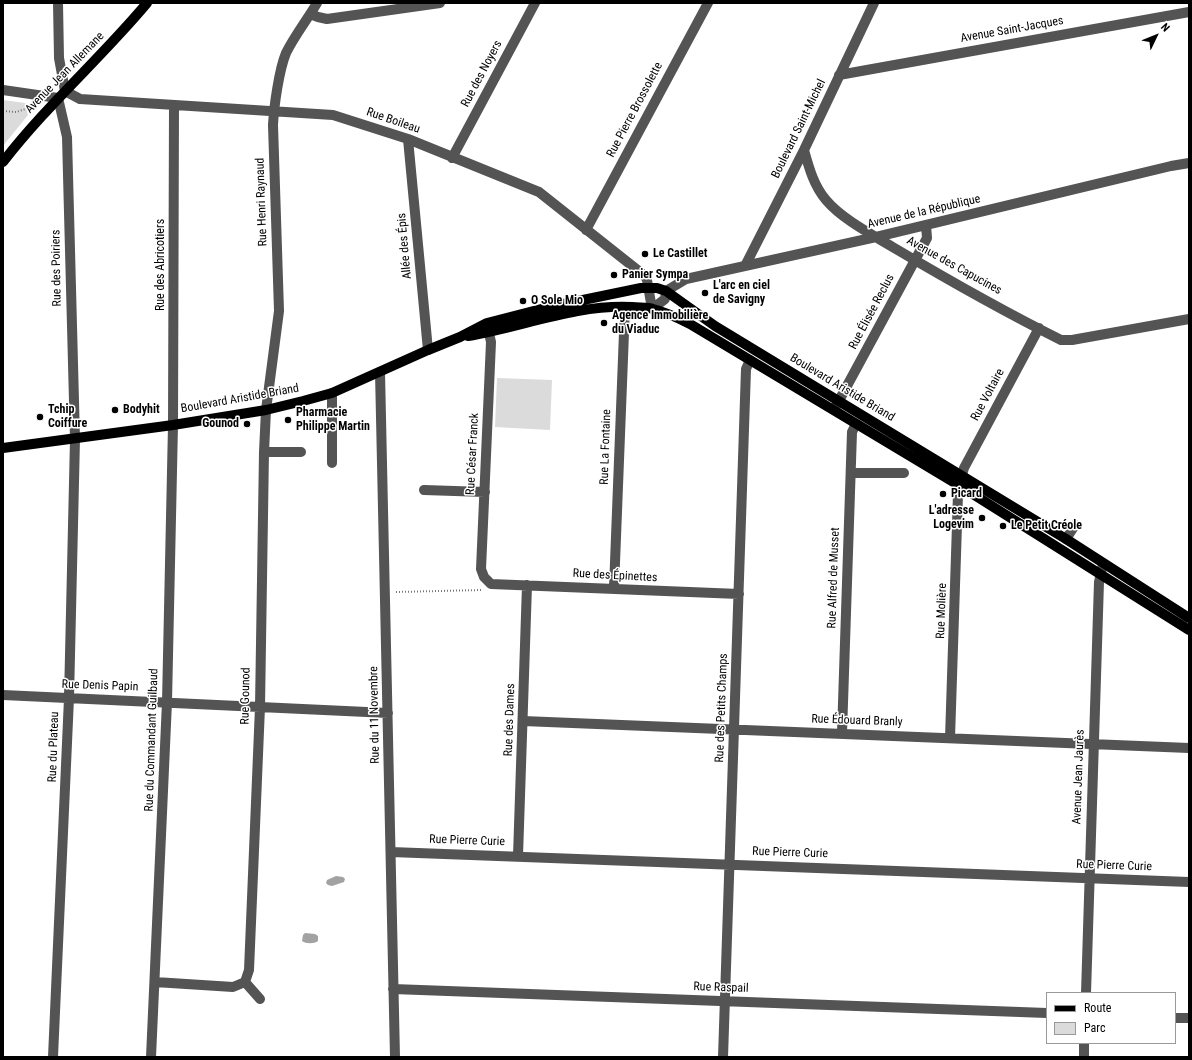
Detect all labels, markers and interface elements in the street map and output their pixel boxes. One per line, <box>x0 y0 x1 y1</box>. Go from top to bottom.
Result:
street label: Avenue Saint-Jacques <box>959 14 1065 46</box>
north arrow <box>1136 16 1176 56</box>
text: N <box>1158 21 1172 34</box>
street label: Avenue Jean Allemane <box>23 29 107 117</box>
street label: Rue des Noyers <box>458 38 506 110</box>
street label: Rue Pierre Brossolette <box>604 60 666 160</box>
street label: Boulevard Saint-Michel <box>769 77 829 181</box>
street label: Rue Boileau <box>364 105 422 137</box>
street label: Rue Henri Raynaud <box>253 157 271 247</box>
street label: Avenue de la République <box>866 192 982 232</box>
street label: Allée des Épis <box>395 212 415 280</box>
street label: Rue des Abricotiers <box>154 219 168 311</box>
street label: Rue des Poiriers <box>49 229 65 307</box>
street label: Avenue des Capucines <box>904 234 1004 298</box>
place label: Le Castillet <box>653 247 707 261</box>
marker: Le Castillet <box>640 249 650 259</box>
place label: Panier Sympa <box>622 268 688 282</box>
marker: Panier Sympa <box>609 270 619 280</box>
street label: Rue Élisée Reclus <box>846 272 898 352</box>
place label: L'arc en ciel de Savigny <box>713 279 770 307</box>
marker: L'arc en ciel de Savigny <box>700 288 710 298</box>
place label: O Sole Mio <box>531 294 583 308</box>
marker: O Sole Mio <box>518 296 528 306</box>
place label: Agence Immobilière du Viaduc <box>612 309 708 337</box>
marker: Agence Immobilière du Viaduc <box>599 318 609 328</box>
street label: Boulevard Aristide Briand <box>787 351 897 425</box>
street label: Rue Voltaire <box>968 366 1008 424</box>
street label: Boulevard Aristide Briand <box>180 382 300 416</box>
place label: Tchip Coiffure <box>48 403 87 431</box>
place label: Bodyhit <box>123 403 160 417</box>
marker: Bodyhit <box>110 405 120 415</box>
place label: Pharmacie Philippe Martin <box>296 406 370 434</box>
street label: Rue La Fontaine <box>597 409 615 485</box>
marker: Tchip Coiffure <box>35 412 45 422</box>
street label: Rue César Franck <box>464 413 482 495</box>
marker: Pharmacie Philippe Martin <box>283 415 293 425</box>
place label: Gounod <box>202 417 239 431</box>
marker: Gounod <box>242 419 252 429</box>
place label: Picard <box>951 487 982 501</box>
marker: Picard <box>938 489 948 499</box>
place label: L'adresse Logevim <box>929 504 974 532</box>
marker: L'adresse Logevim <box>977 513 987 523</box>
place label: Le Petit Créole <box>1011 519 1082 533</box>
marker: Le Petit Créole <box>998 521 1008 531</box>
street label: Rue Alfred de Musset <box>825 527 843 629</box>
street label: Rue des Épinettes <box>572 567 658 585</box>
street label: Rue Molière <box>934 583 950 639</box>
street label: Rue des Petits Champs <box>713 653 731 763</box>
street label: Rue du 11 Novembre <box>367 666 383 764</box>
street label: Rue Gounod <box>238 667 254 725</box>
street label: Rue du Commandant Guilbaud <box>142 668 162 812</box>
street label: Rue Denis Papin <box>61 677 139 695</box>
street label: Rue des Dames <box>502 683 518 757</box>
street label: Rue du Plateau <box>46 711 62 783</box>
street label: Rue Édouard Branly <box>811 712 903 730</box>
street label: Avenue Jean Jaurès <box>1070 729 1088 825</box>
street label: Rue Pierre Curie <box>429 832 505 850</box>
street label: Rue Pierre Curie <box>752 844 828 862</box>
street label: Rue Pierre Curie <box>1076 857 1152 875</box>
street label: Rue Raspail <box>693 980 749 996</box>
legend <box>1046 992 1176 1044</box>
text: Route <box>1084 1001 1111 1015</box>
text: Parc <box>1084 1021 1105 1035</box>

